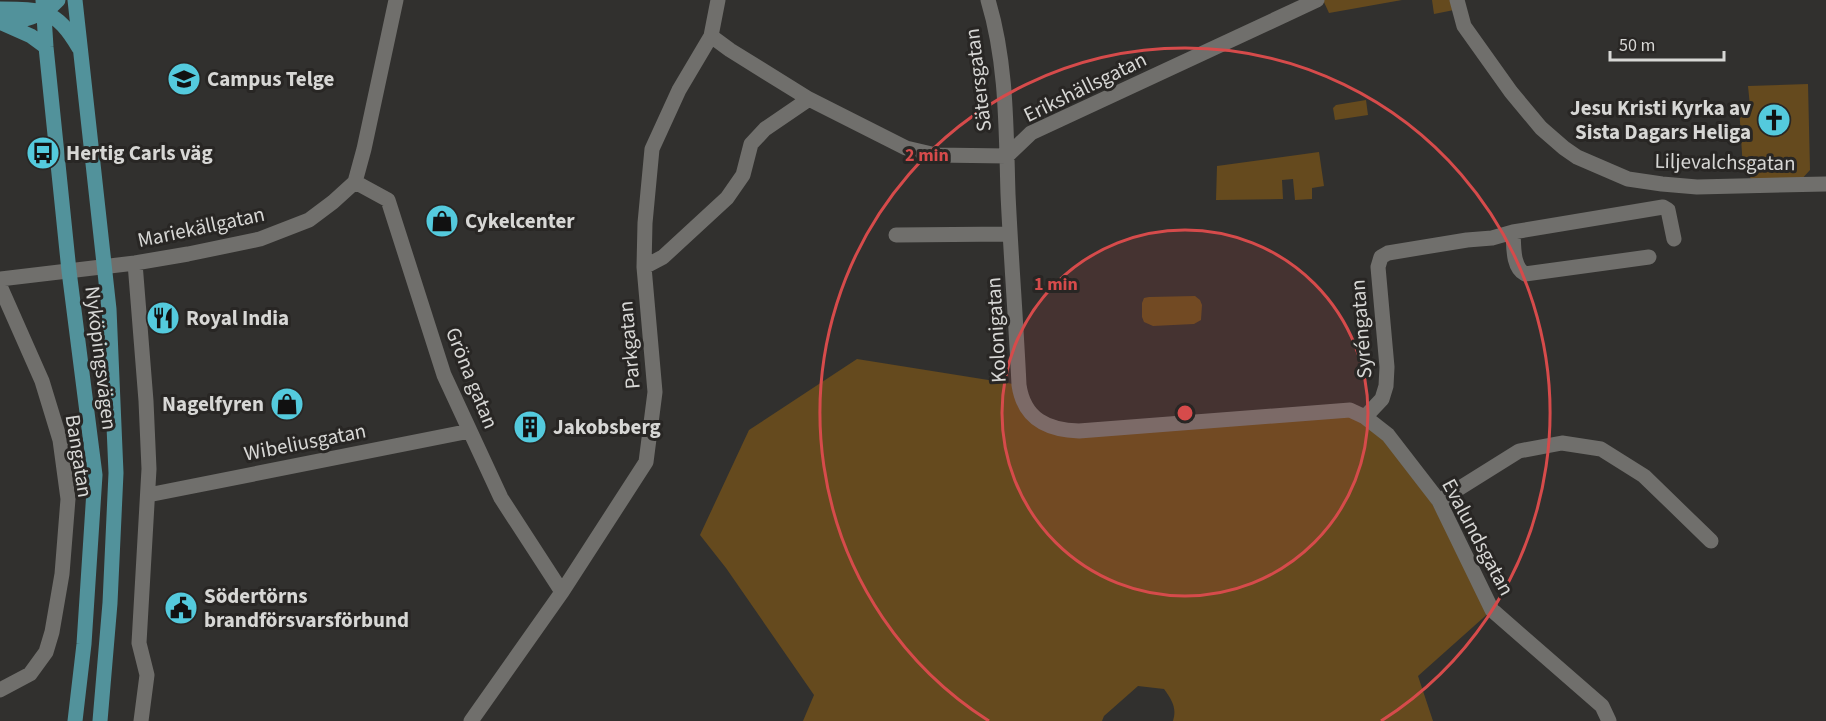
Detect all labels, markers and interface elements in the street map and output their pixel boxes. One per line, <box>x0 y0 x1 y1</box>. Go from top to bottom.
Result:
scale bar <box>1610 24 1724 62</box>
street label: Sätersgatan <box>957 27 999 133</box>
text: 50 m <box>1619 33 1655 58</box>
street label: Erikshällsgatan <box>1018 44 1152 130</box>
school or university icon: Campus Telge <box>166 61 202 97</box>
place label: Campus Telge <box>207 64 335 94</box>
place label: Jesu Kristi Kyrka av Sista Dagars Heliga <box>1570 93 1751 147</box>
church icon: Jesu Kristi Kyrka av Sista Dagars Heliga <box>1756 102 1792 138</box>
bus stop icon: Hertig Carls väg <box>25 135 61 171</box>
place label: Hertig Carls väg <box>66 138 213 168</box>
text: 2 min <box>905 143 949 168</box>
street label: Liljevalchsgatan <box>1654 146 1796 178</box>
street label: Mariekällgatan <box>135 199 267 255</box>
shop icon: Cykelcenter <box>424 203 460 239</box>
place label: Cykelcenter <box>465 206 575 236</box>
text: 1 min <box>1034 272 1078 297</box>
street label: Kolonigatan <box>978 276 1014 384</box>
street label: Syréngatan <box>1343 278 1379 380</box>
street label: Nyköpingsvägen <box>77 284 125 432</box>
restaurant icon: Royal India <box>145 300 181 336</box>
street label: Parkgatan <box>610 300 648 390</box>
place label: Royal India <box>186 303 289 333</box>
street label: Gröna gatan <box>438 323 506 433</box>
shop icon: Nagelfyren <box>269 386 305 422</box>
place label: Nagelfyren <box>162 389 264 419</box>
centre of rings <box>1175 403 1195 423</box>
building icon: Jakobsberg <box>512 409 548 445</box>
street label: Bangatan <box>58 412 100 500</box>
place label: Jakobsberg <box>553 412 661 442</box>
street label: Wibeliusgatan <box>241 415 369 469</box>
street label: Evalundsgatan <box>1435 473 1521 601</box>
place label: Södertörns brandförsvarsförbund <box>204 581 409 635</box>
public building icon: Södertörns brandförsvarsförbund <box>163 590 199 626</box>

